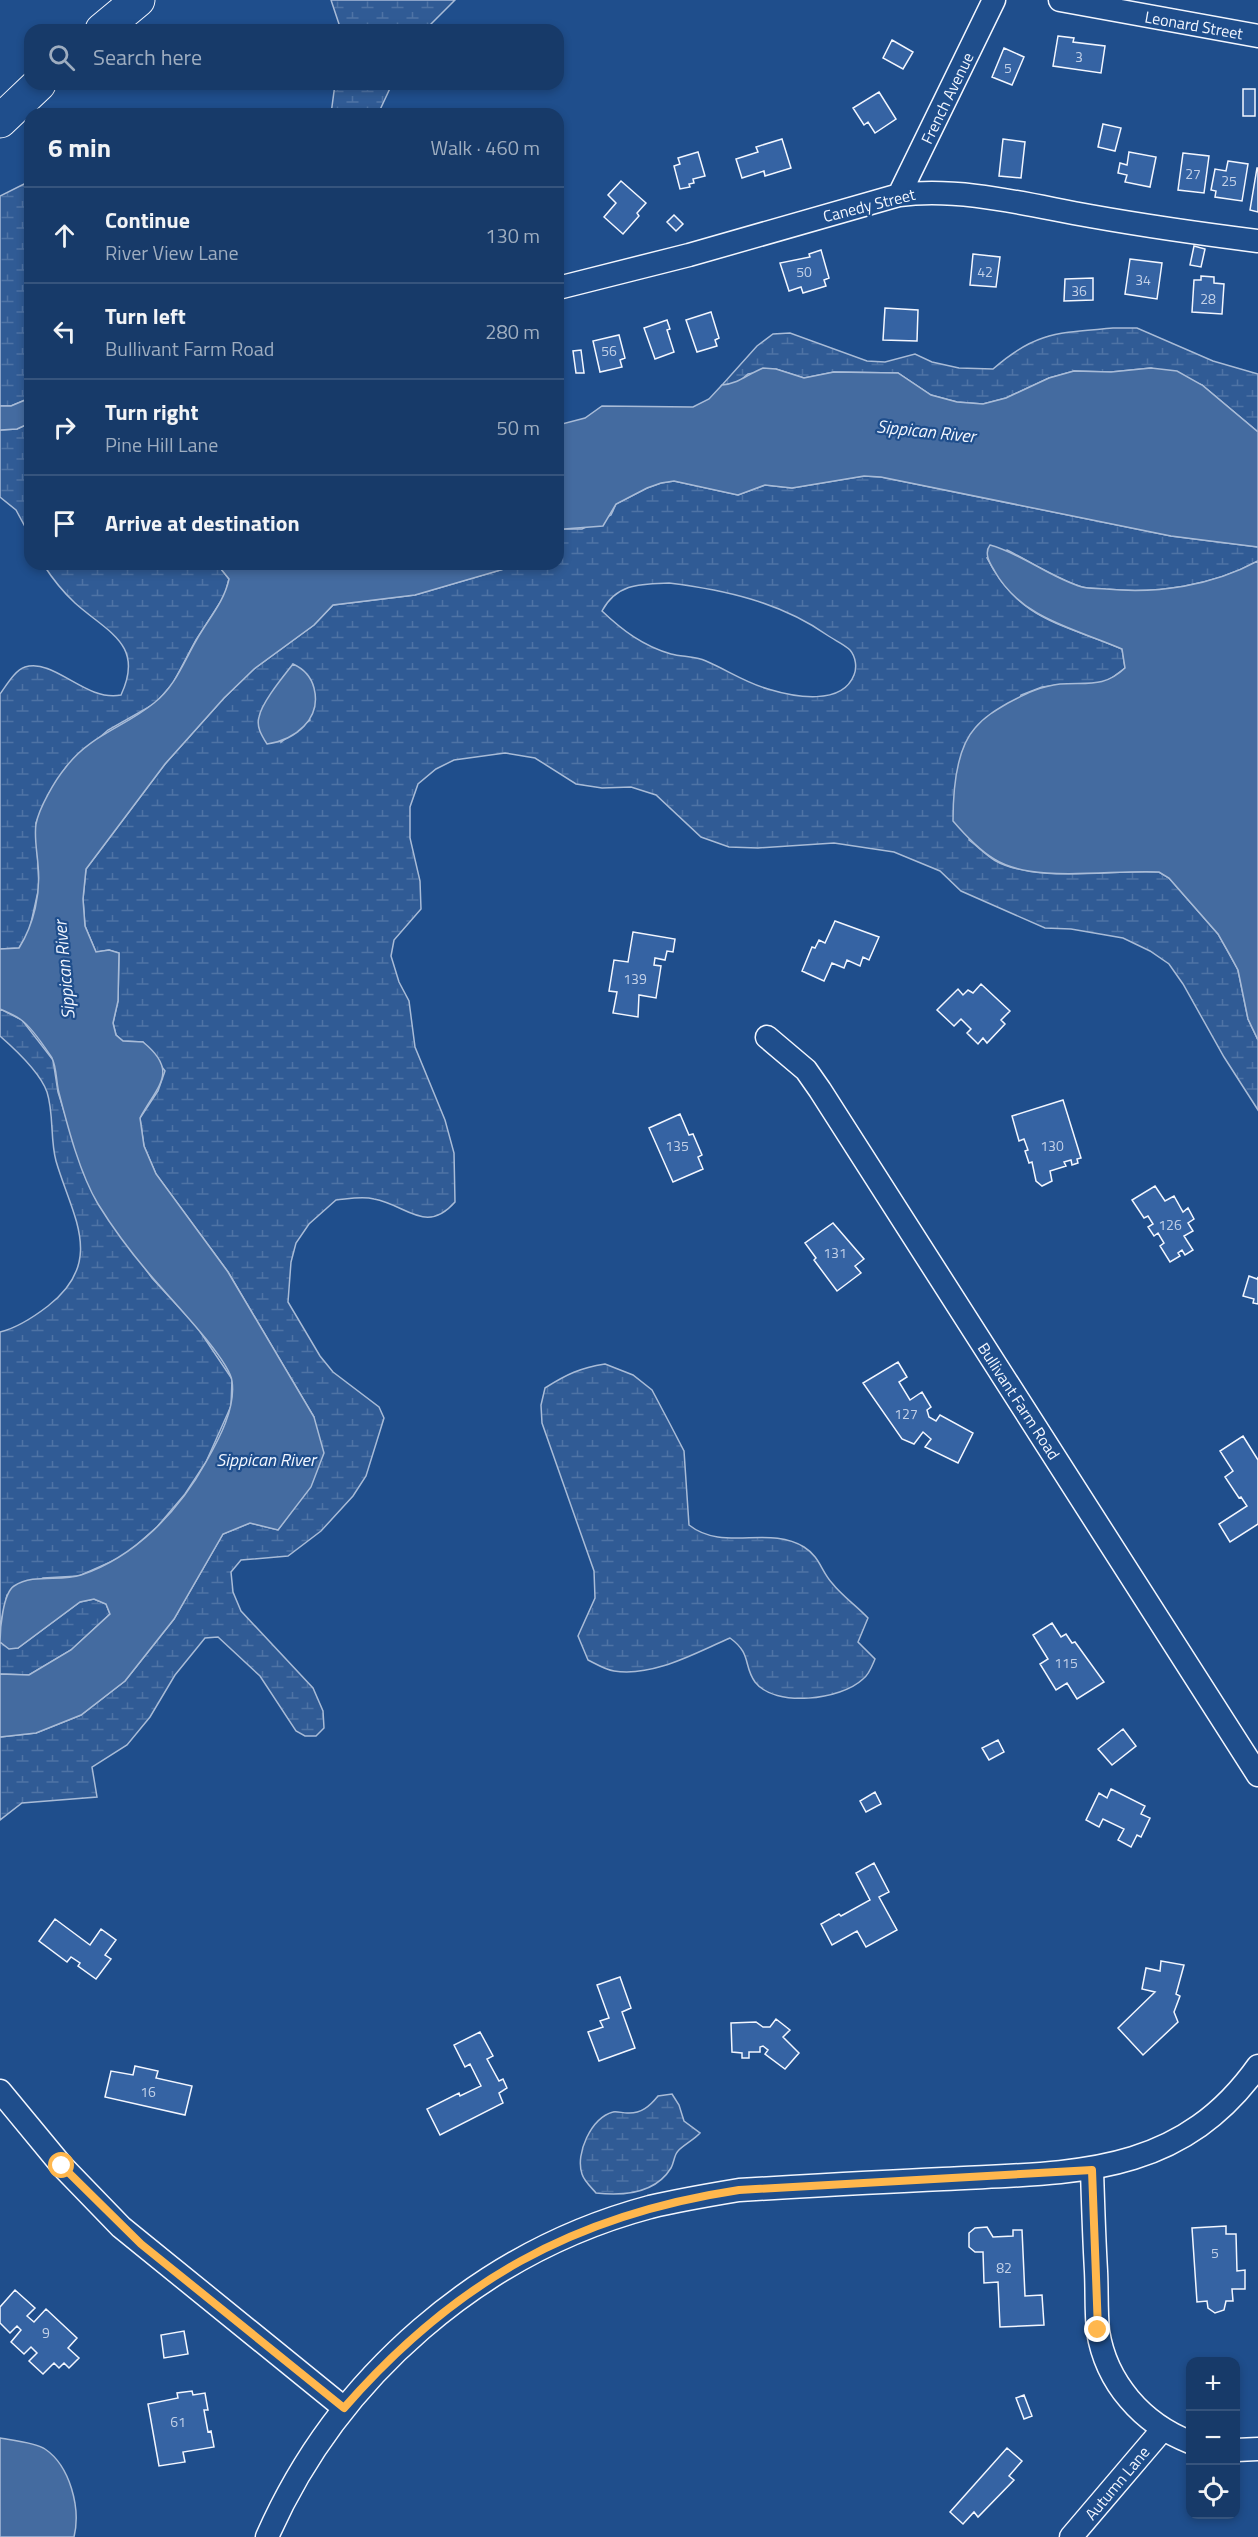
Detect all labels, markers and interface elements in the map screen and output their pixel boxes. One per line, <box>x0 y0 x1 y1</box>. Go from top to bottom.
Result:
street label: Leonard Street <box>1143 5 1245 46</box>
search box <box>24 24 564 90</box>
text: Search here <box>93 40 202 74</box>
icon: search <box>45 41 78 74</box>
house number: 3 <box>1075 46 1083 67</box>
street label: French Avenue <box>914 48 980 148</box>
house number: 5 <box>1004 57 1012 78</box>
text: 6 min <box>48 128 111 167</box>
text: Walk · 460 m <box>431 132 540 163</box>
house number: 27 <box>1185 163 1201 184</box>
house number: 25 <box>1221 170 1237 191</box>
street label: Canedy Street <box>820 182 918 228</box>
text: Continue <box>105 203 190 237</box>
icon: ahead <box>48 219 81 252</box>
text: 130 m <box>485 220 540 251</box>
text: River View Lane <box>105 237 239 268</box>
house number: 50 <box>796 261 812 282</box>
house number: 42 <box>977 261 993 282</box>
house number: 34 <box>1135 269 1151 290</box>
house number: 36 <box>1071 280 1087 301</box>
house number: 28 <box>1200 288 1216 309</box>
text: Turn left <box>105 299 186 333</box>
icon: left <box>48 315 81 348</box>
text: 280 m <box>485 316 540 347</box>
text: Bullivant Farm Road <box>105 333 274 364</box>
house number: 56 <box>601 340 617 361</box>
text: Turn right <box>105 395 199 429</box>
icon: right <box>48 411 81 444</box>
text: 50 m <box>496 412 540 443</box>
water label: Sippican River <box>875 412 979 450</box>
text: Pine Hill Lane <box>105 429 218 460</box>
text: Arrive at destination <box>105 506 300 540</box>
icon: arrive <box>48 507 81 540</box>
water label: Sippican River <box>46 917 82 1021</box>
house number: 139 <box>623 968 647 989</box>
house number: 135 <box>665 1135 689 1156</box>
house number: 130 <box>1040 1135 1064 1156</box>
house number: 126 <box>1158 1214 1182 1235</box>
house number: 131 <box>823 1242 847 1263</box>
street label: Bullivant Farm Road <box>972 1338 1066 1464</box>
house number: 127 <box>894 1403 918 1424</box>
water label: Sippican River <box>216 1446 318 1473</box>
house number: 115 <box>1054 1652 1078 1673</box>
house number: 16 <box>140 2081 156 2102</box>
route start <box>48 2152 74 2178</box>
house number: 5 <box>1211 2242 1219 2263</box>
house number: 82 <box>996 2257 1012 2278</box>
route end <box>1084 2316 1110 2342</box>
house number: 9 <box>42 2322 50 2343</box>
map controls <box>1186 2357 1240 2519</box>
button: + <box>1186 2357 1240 2411</box>
house number: 61 <box>170 2411 186 2432</box>
button: − <box>1186 2411 1240 2465</box>
street label: Autumn Lane <box>1079 2441 1155 2525</box>
button: locate <box>1186 2465 1240 2519</box>

